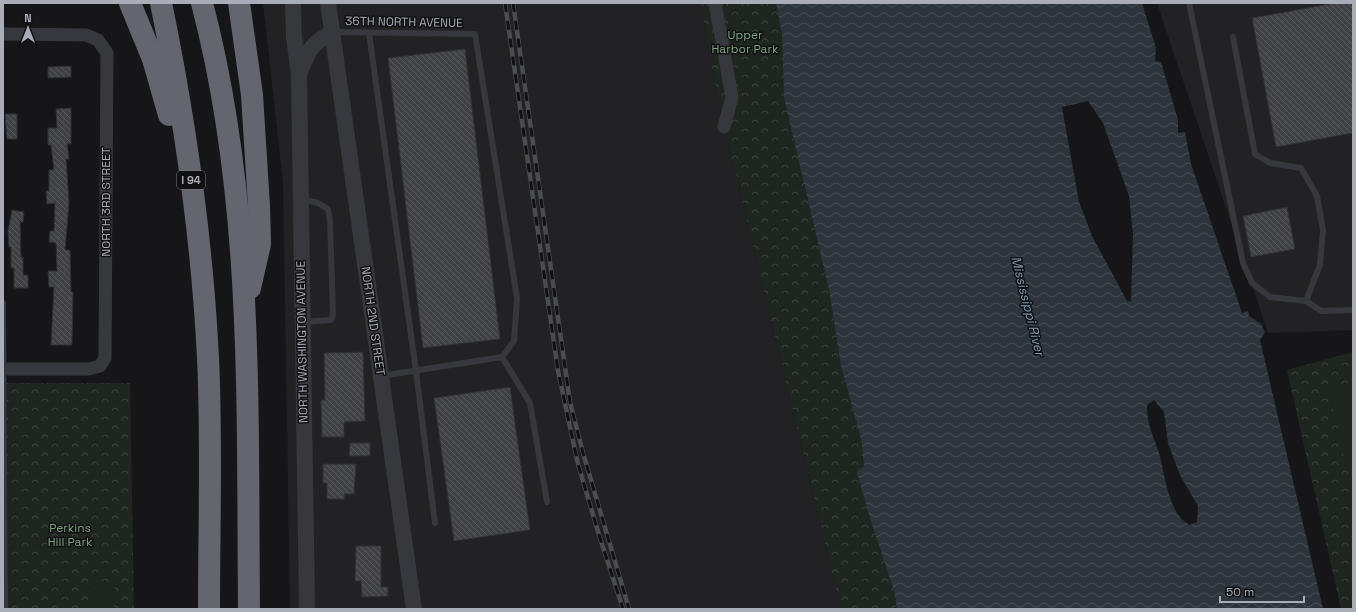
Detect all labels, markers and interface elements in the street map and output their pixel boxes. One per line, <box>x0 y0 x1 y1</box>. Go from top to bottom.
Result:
north arrow <box>8 8 48 48</box>
text: N <box>24 11 32 25</box>
street label: 36TH NORTH AVENUE <box>345 13 463 31</box>
park label: Upper Harbor Park <box>711 27 779 57</box>
street label: NORTH 3RD STREET <box>98 147 114 257</box>
road number: I 94 <box>177 171 205 189</box>
water label: Mississippi River <box>1007 254 1049 360</box>
street label: NORTH WASHINGTON AVENUE <box>293 261 311 423</box>
street label: NORTH 2ND STREET <box>357 265 389 377</box>
park label: Perkins Hill Park <box>48 520 93 550</box>
scale bar <box>1220 578 1304 604</box>
text: 50 m <box>1226 584 1254 600</box>

